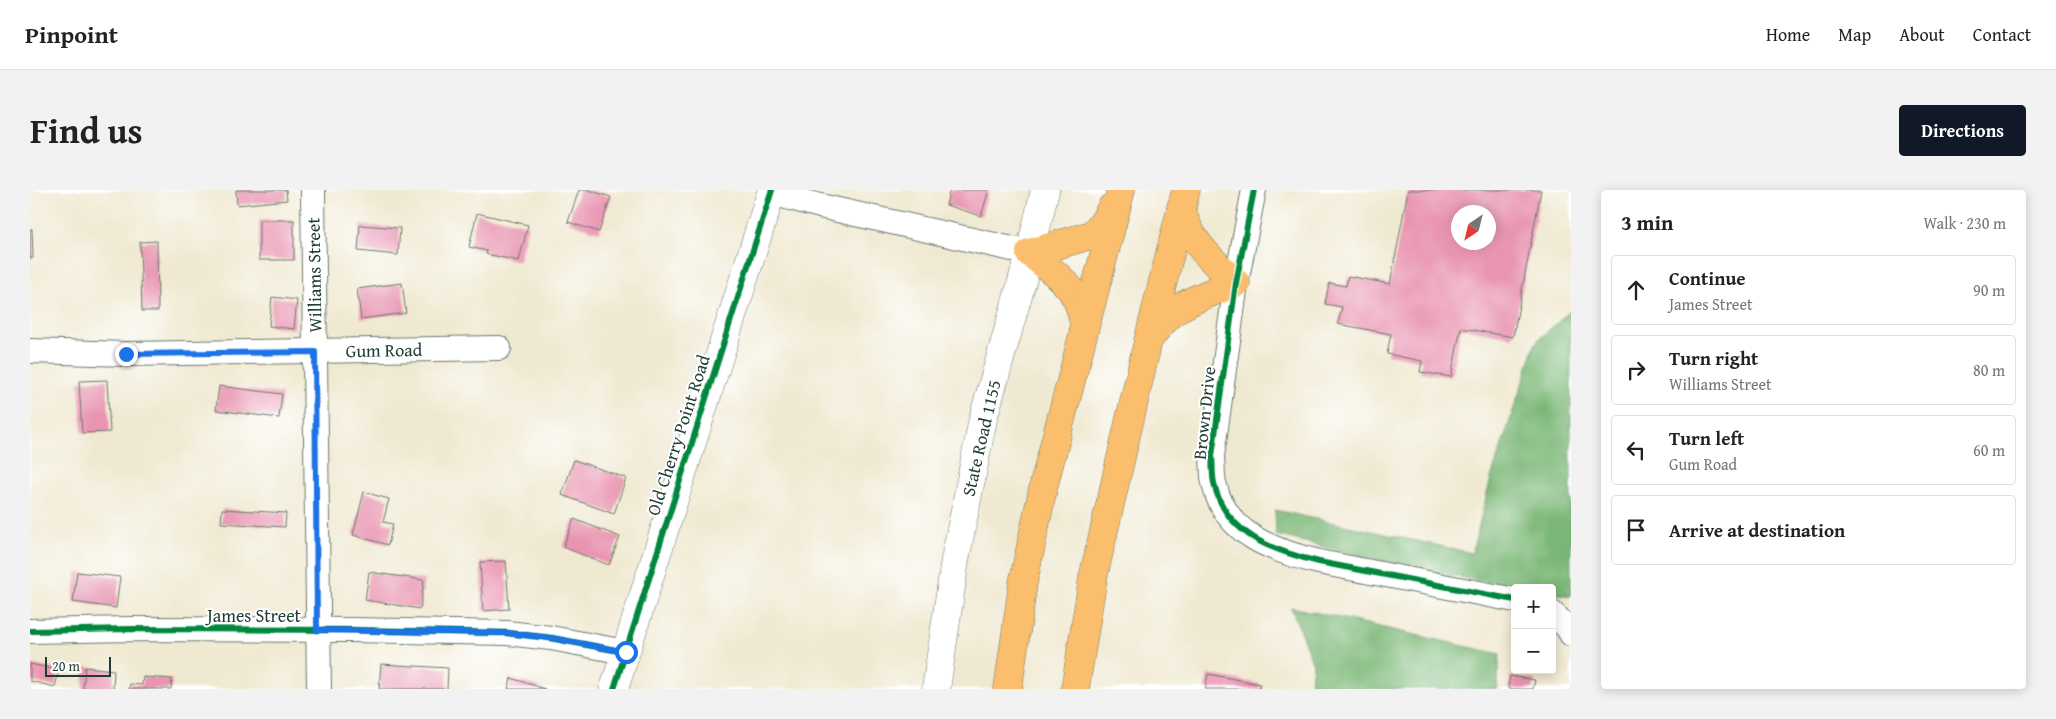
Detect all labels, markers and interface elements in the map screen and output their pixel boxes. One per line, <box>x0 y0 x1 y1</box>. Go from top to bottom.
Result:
text: Pinpoint <box>25 17 118 52</box>
text: Home <box>1766 21 1810 48</box>
text: Map <box>1838 21 1871 48</box>
text: About <box>1899 21 1945 48</box>
text: Contact <box>1973 21 2031 48</box>
text: Find us <box>30 105 143 156</box>
button: Directions <box>1899 105 2026 156</box>
north arrow <box>1451 205 1496 250</box>
text: 3 min <box>1621 207 1673 238</box>
text: Walk · 230 m <box>1923 211 2006 235</box>
street label: Williams Street <box>299 216 329 333</box>
text: Continue <box>1669 264 1746 292</box>
icon: ahead <box>1622 276 1650 304</box>
text: 90 m <box>1973 278 2005 302</box>
text: James Street <box>1669 292 1753 316</box>
street label: Gum Road <box>345 336 423 364</box>
route end <box>115 343 138 366</box>
text: Turn right <box>1669 344 1758 372</box>
street label: Old Cherry Point Road <box>639 351 717 519</box>
icon: right <box>1622 356 1650 384</box>
text: 80 m <box>1973 358 2005 382</box>
street label: Brown Drive <box>1186 365 1222 461</box>
text: Williams Street <box>1669 372 1772 396</box>
street label: State Road 1155 <box>954 377 1008 499</box>
text: Turn left <box>1669 424 1744 452</box>
icon: left <box>1622 436 1650 464</box>
text: 60 m <box>1973 438 2005 462</box>
text: Gum Road <box>1669 452 1737 476</box>
icon: arrive <box>1622 516 1650 544</box>
text: Arrive at destination <box>1669 516 1845 544</box>
map controls <box>1511 584 1556 674</box>
button: + <box>1511 584 1556 629</box>
street label: James Street <box>205 602 302 629</box>
button: − <box>1511 629 1556 674</box>
route start <box>615 641 638 664</box>
scale bar <box>45 654 111 677</box>
text: 20 m <box>52 656 80 676</box>

